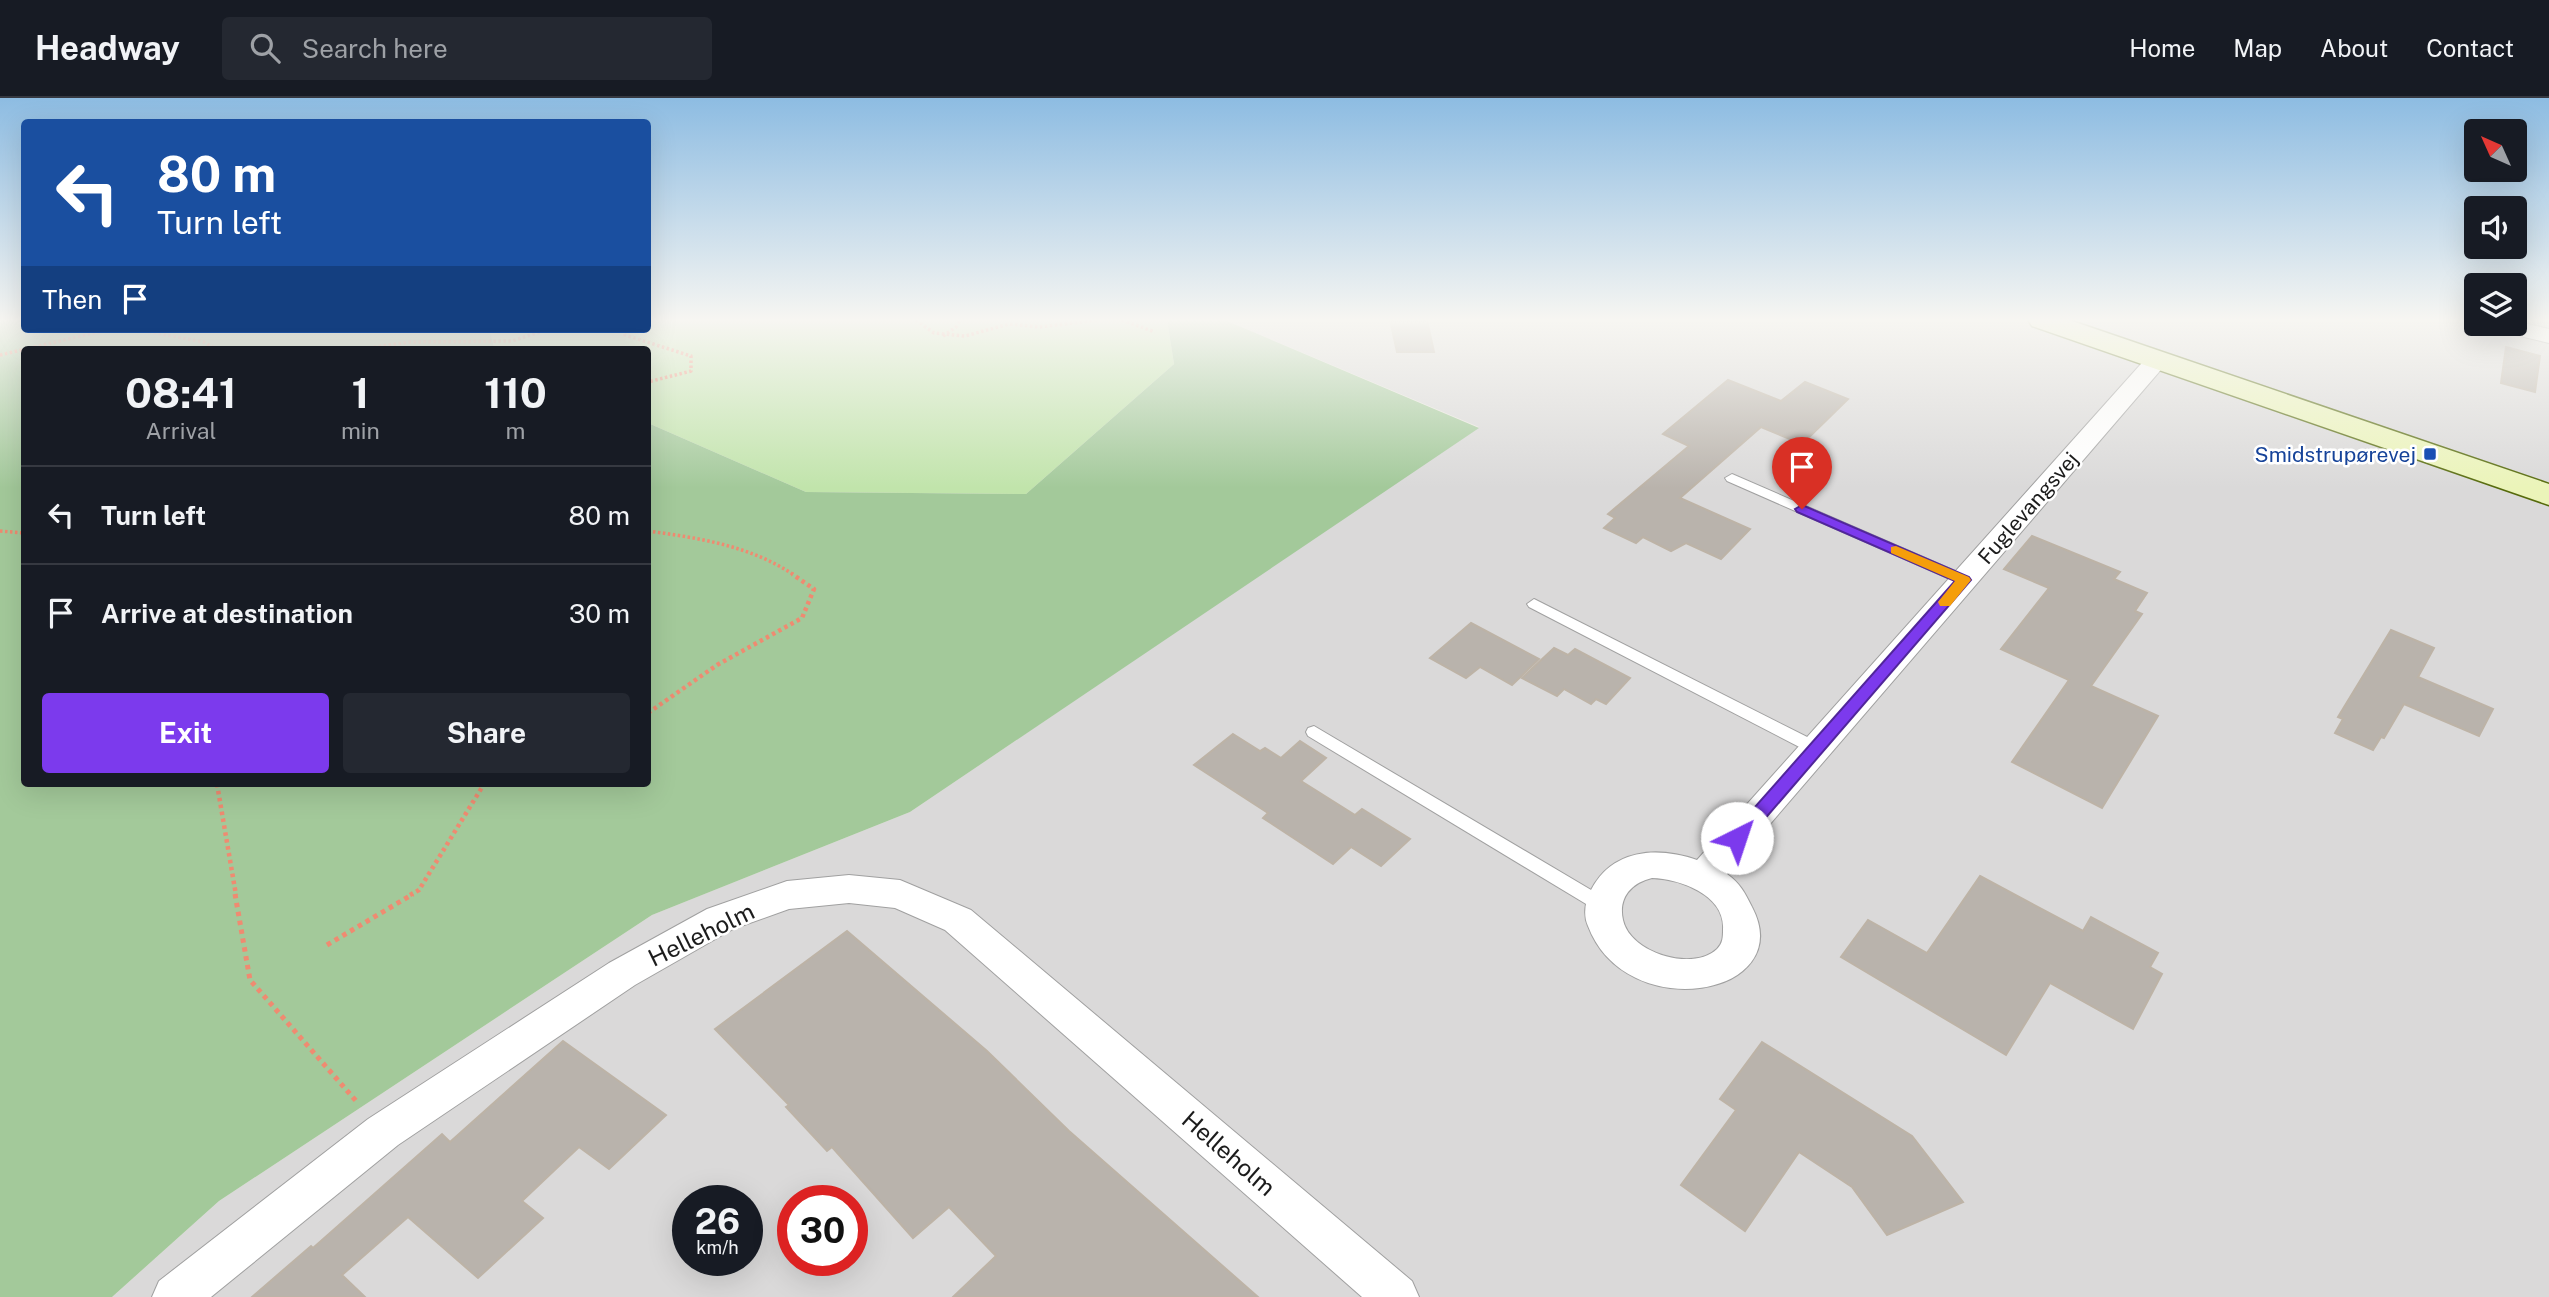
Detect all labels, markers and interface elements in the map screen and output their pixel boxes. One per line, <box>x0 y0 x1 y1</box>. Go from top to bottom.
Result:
search box <box>222 17 712 80</box>
text: Headway <box>35 29 180 67</box>
icon: search <box>246 29 284 67</box>
text: Search here <box>302 33 448 64</box>
text: Home <box>2129 34 2195 62</box>
text: Map <box>2233 34 2282 62</box>
text: About <box>2320 34 2388 62</box>
text: Contact <box>2426 34 2514 62</box>
north arrow <box>2464 119 2527 182</box>
map controls <box>2464 119 2527 336</box>
text: 80 m <box>157 145 276 203</box>
icon: left <box>42 147 133 238</box>
button: sound <box>2464 196 2527 259</box>
text: Turn left <box>157 204 282 241</box>
button: layers <box>2464 273 2527 336</box>
icon: arrive <box>116 280 154 318</box>
text: Then <box>42 284 102 315</box>
text: 08:41 <box>125 368 237 417</box>
text: 1 <box>351 368 369 417</box>
text: 110 <box>484 368 547 417</box>
text: Arrival <box>145 417 216 444</box>
text: min <box>341 417 380 444</box>
text: m <box>505 417 525 444</box>
pin <box>1772 437 1832 509</box>
place label: Smidstrupørevej <box>2255 442 2416 467</box>
marker: Smidstrupørevej <box>2422 446 2438 462</box>
street label: Fuglevangsvej <box>1973 447 2083 569</box>
icon: arrive <box>1783 448 1821 486</box>
icon: left <box>42 496 80 534</box>
text: Turn left <box>101 500 206 531</box>
text: 80 m <box>569 500 630 531</box>
icon: arrive <box>42 594 80 632</box>
text: Arrive at destination <box>101 598 353 629</box>
text: 30 m <box>569 598 630 629</box>
button: Exit <box>42 693 329 773</box>
button: Share <box>343 693 630 773</box>
position arrow <box>1700 801 1774 875</box>
street label: Helleholm <box>643 896 759 972</box>
street label: Helleholm <box>1177 1105 1281 1201</box>
speed limit sign: 30 <box>777 1185 868 1276</box>
text: 26 <box>695 1201 740 1242</box>
text: km/h <box>696 1237 739 1258</box>

